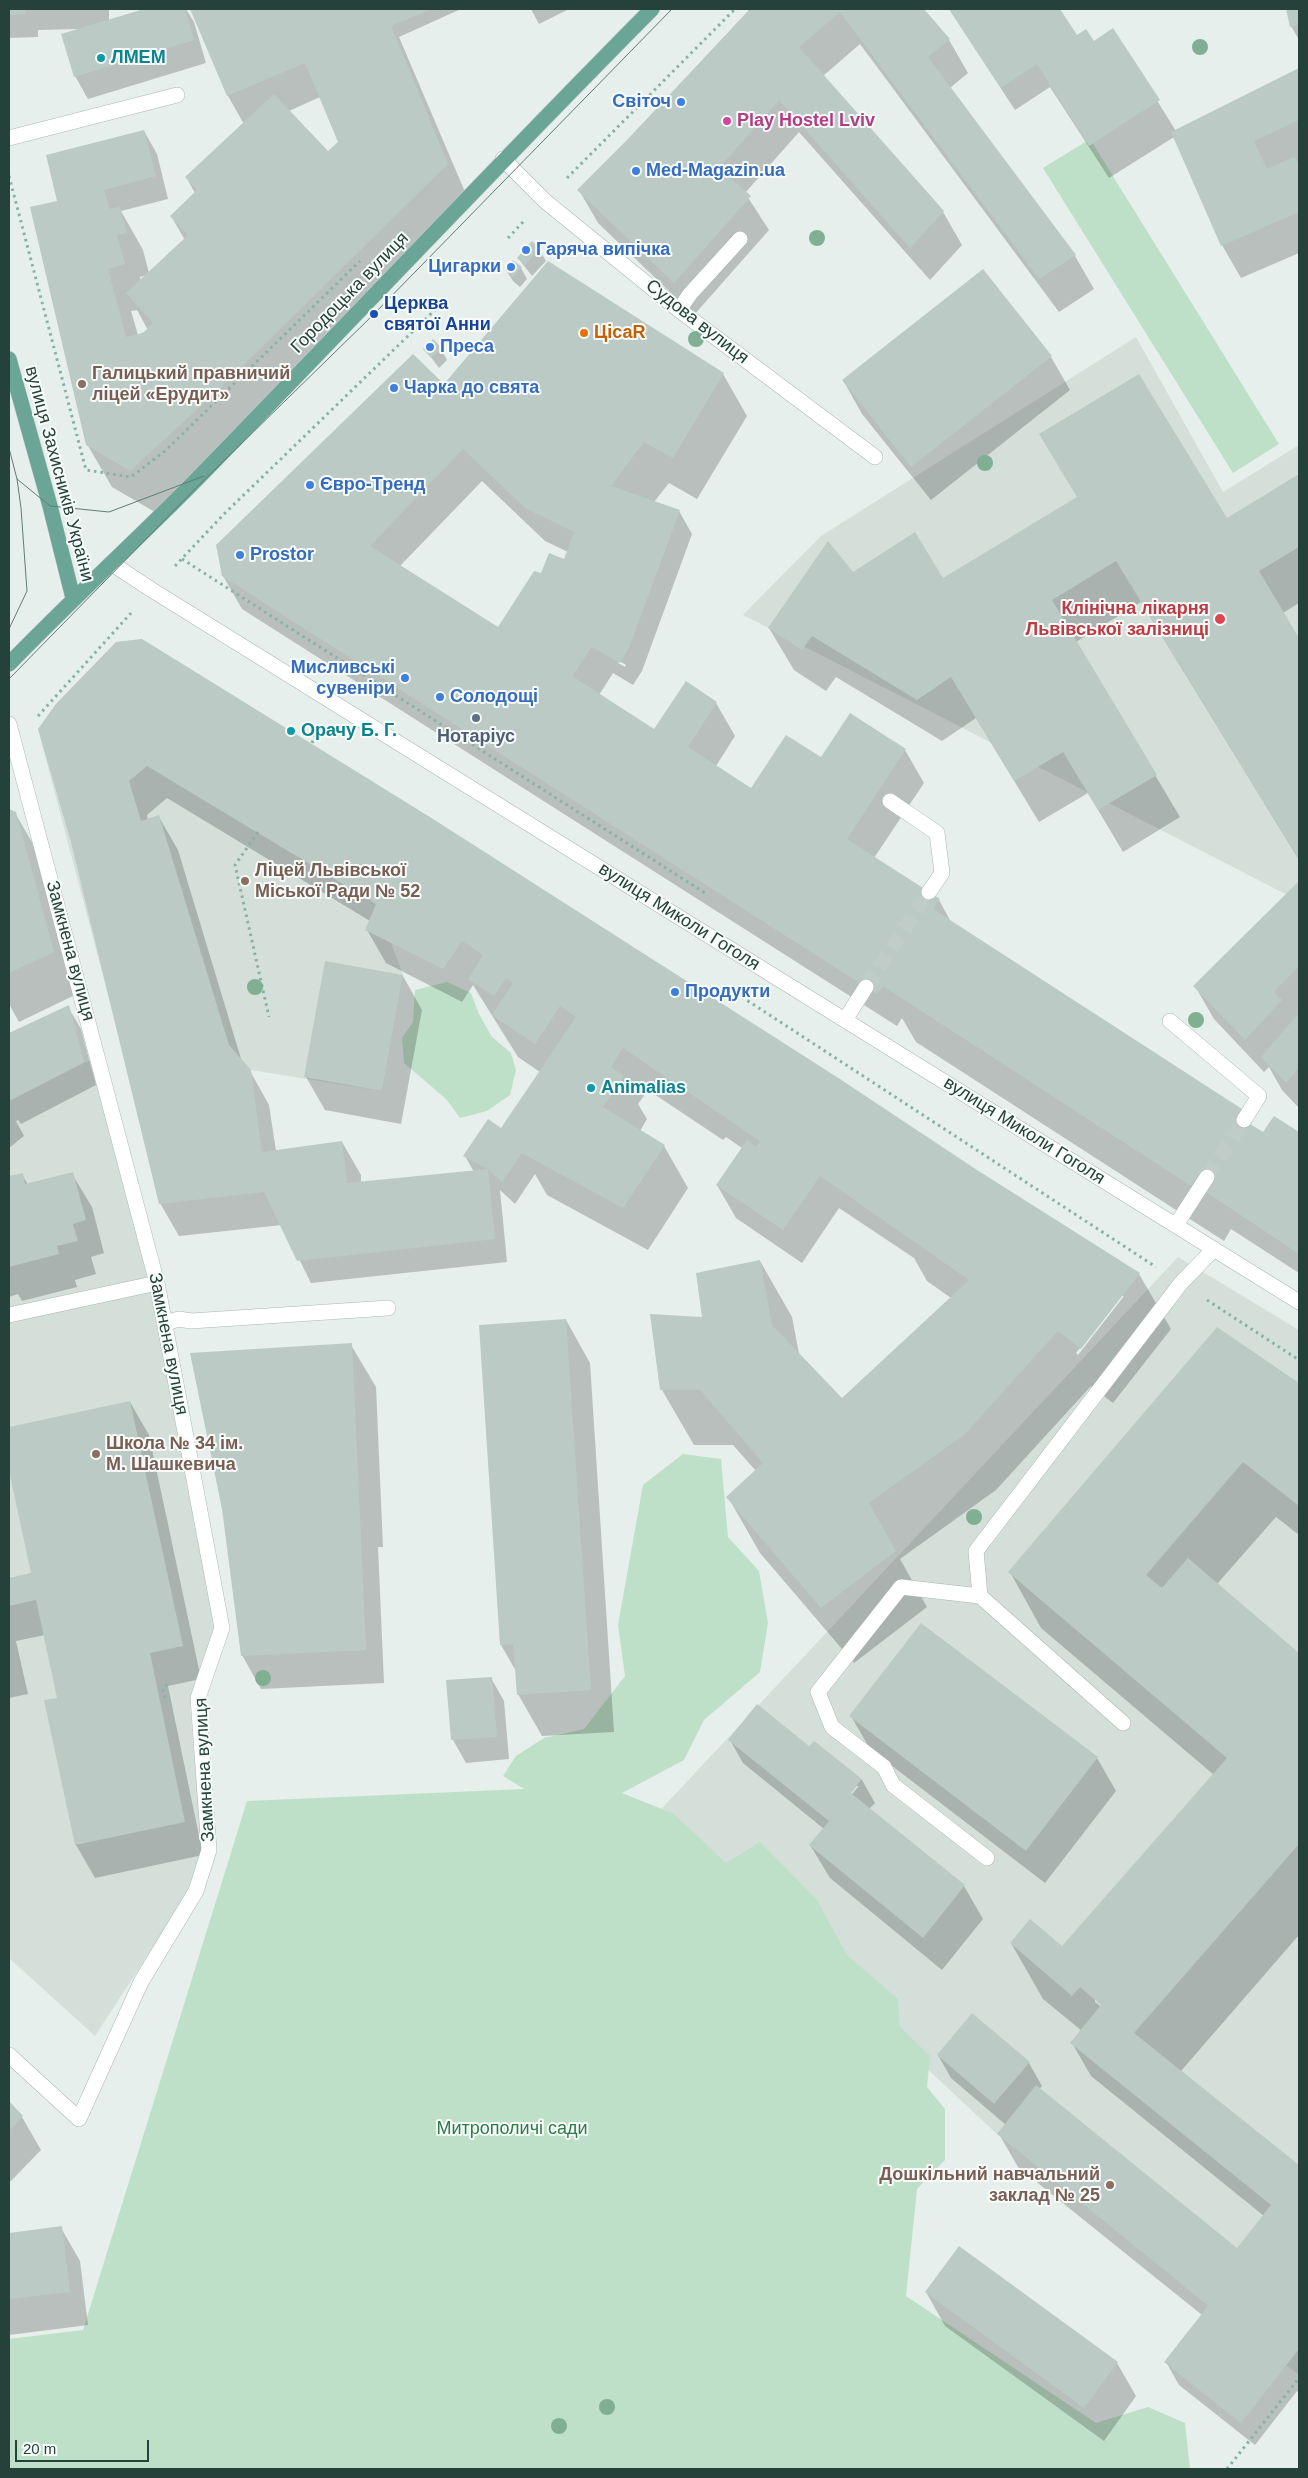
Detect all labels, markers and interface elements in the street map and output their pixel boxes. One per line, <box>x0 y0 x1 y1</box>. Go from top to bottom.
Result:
place label: ЛМЕМ <box>111 47 166 69</box>
marker: ЛМЕМ <box>95 52 107 64</box>
place label: Світоч <box>612 91 671 113</box>
marker: Світоч <box>675 96 687 108</box>
place label: Play Hostel Lviv <box>737 110 875 132</box>
marker: Play Hostel Lviv <box>721 115 733 127</box>
place label: Med-Magazin.ua <box>646 160 785 182</box>
marker: Med-Magazin.ua <box>630 165 642 177</box>
street label: Городоцька вулиця <box>287 228 413 358</box>
place label: Гаряча випічка <box>536 239 670 261</box>
marker: Гаряча випічка <box>520 244 532 256</box>
place label: Цигарки <box>428 256 501 278</box>
marker: Цигарки <box>505 261 517 273</box>
street label: Судова вулиця <box>641 275 753 369</box>
place label: Церква святої Анни <box>384 293 491 336</box>
marker: Церква святої Анни <box>368 308 380 320</box>
place label: ЦісаR <box>594 322 645 344</box>
marker: ЦісаR <box>578 327 590 339</box>
place label: Преса <box>440 336 494 358</box>
marker: Преса <box>424 341 436 353</box>
place label: Галицький правничий ліцей «Ерудит» <box>92 363 290 406</box>
street label: вулиця Захисників України <box>20 364 98 584</box>
place label: Чарка до свята <box>404 377 539 399</box>
marker: Галицький правничий ліцей «Ерудит» <box>76 378 88 390</box>
marker: Чарка до свята <box>388 382 400 394</box>
place label: Євро-Тренд <box>320 474 425 496</box>
marker: Євро-Тренд <box>304 479 316 491</box>
place label: Prostor <box>250 544 314 566</box>
marker: Prostor <box>234 549 246 561</box>
place label: Клінічна лікарня Львівської залізниці <box>1026 598 1209 640</box>
marker: Клінічна лікарня Львівської залізниці <box>1213 612 1227 626</box>
place label: Мисливські сувеніри <box>291 657 395 700</box>
marker: Мисливські сувеніри <box>399 672 411 684</box>
place label: Солодощі <box>450 686 538 708</box>
marker: Солодощі <box>434 691 446 703</box>
marker: Нотаріус <box>470 712 482 724</box>
place label: Орачу Б. Г. <box>301 720 397 742</box>
marker: Орачу Б. Г. <box>285 725 297 737</box>
place label: Нотаріус <box>437 726 515 748</box>
street label: вулиця Миколи Гоголя <box>594 858 764 976</box>
place label: Ліцей Львівської Міської Ради № 52 <box>255 860 420 902</box>
marker: Ліцей Львівської Міської Ради № 52 <box>239 875 251 887</box>
street label: Замкнена вулиця <box>41 878 99 1024</box>
place label: Продукти <box>685 981 770 1003</box>
marker: Продукти <box>669 986 681 998</box>
street label: вулиця Миколи Гоголя <box>939 1072 1109 1190</box>
place label: Animalias <box>601 1077 686 1099</box>
marker: Animalias <box>585 1082 597 1094</box>
street label: Замкнена вулиця <box>144 1271 192 1417</box>
place label: Школа № 34 ім. М. Шашкевича <box>106 1433 243 1476</box>
marker: Школа № 34 ім. М. Шашкевича <box>90 1448 102 1460</box>
street label: Замкнена вулиця <box>190 1697 220 1843</box>
park label: Митрополичі сади <box>436 2118 588 2140</box>
place label: Дошкільний навчальний заклад № 25 <box>879 2164 1100 2206</box>
marker: Дошкільний навчальний заклад № 25 <box>1104 2179 1116 2191</box>
scale bar <box>18 2430 151 2462</box>
text: 20 m <box>23 2440 56 2457</box>

